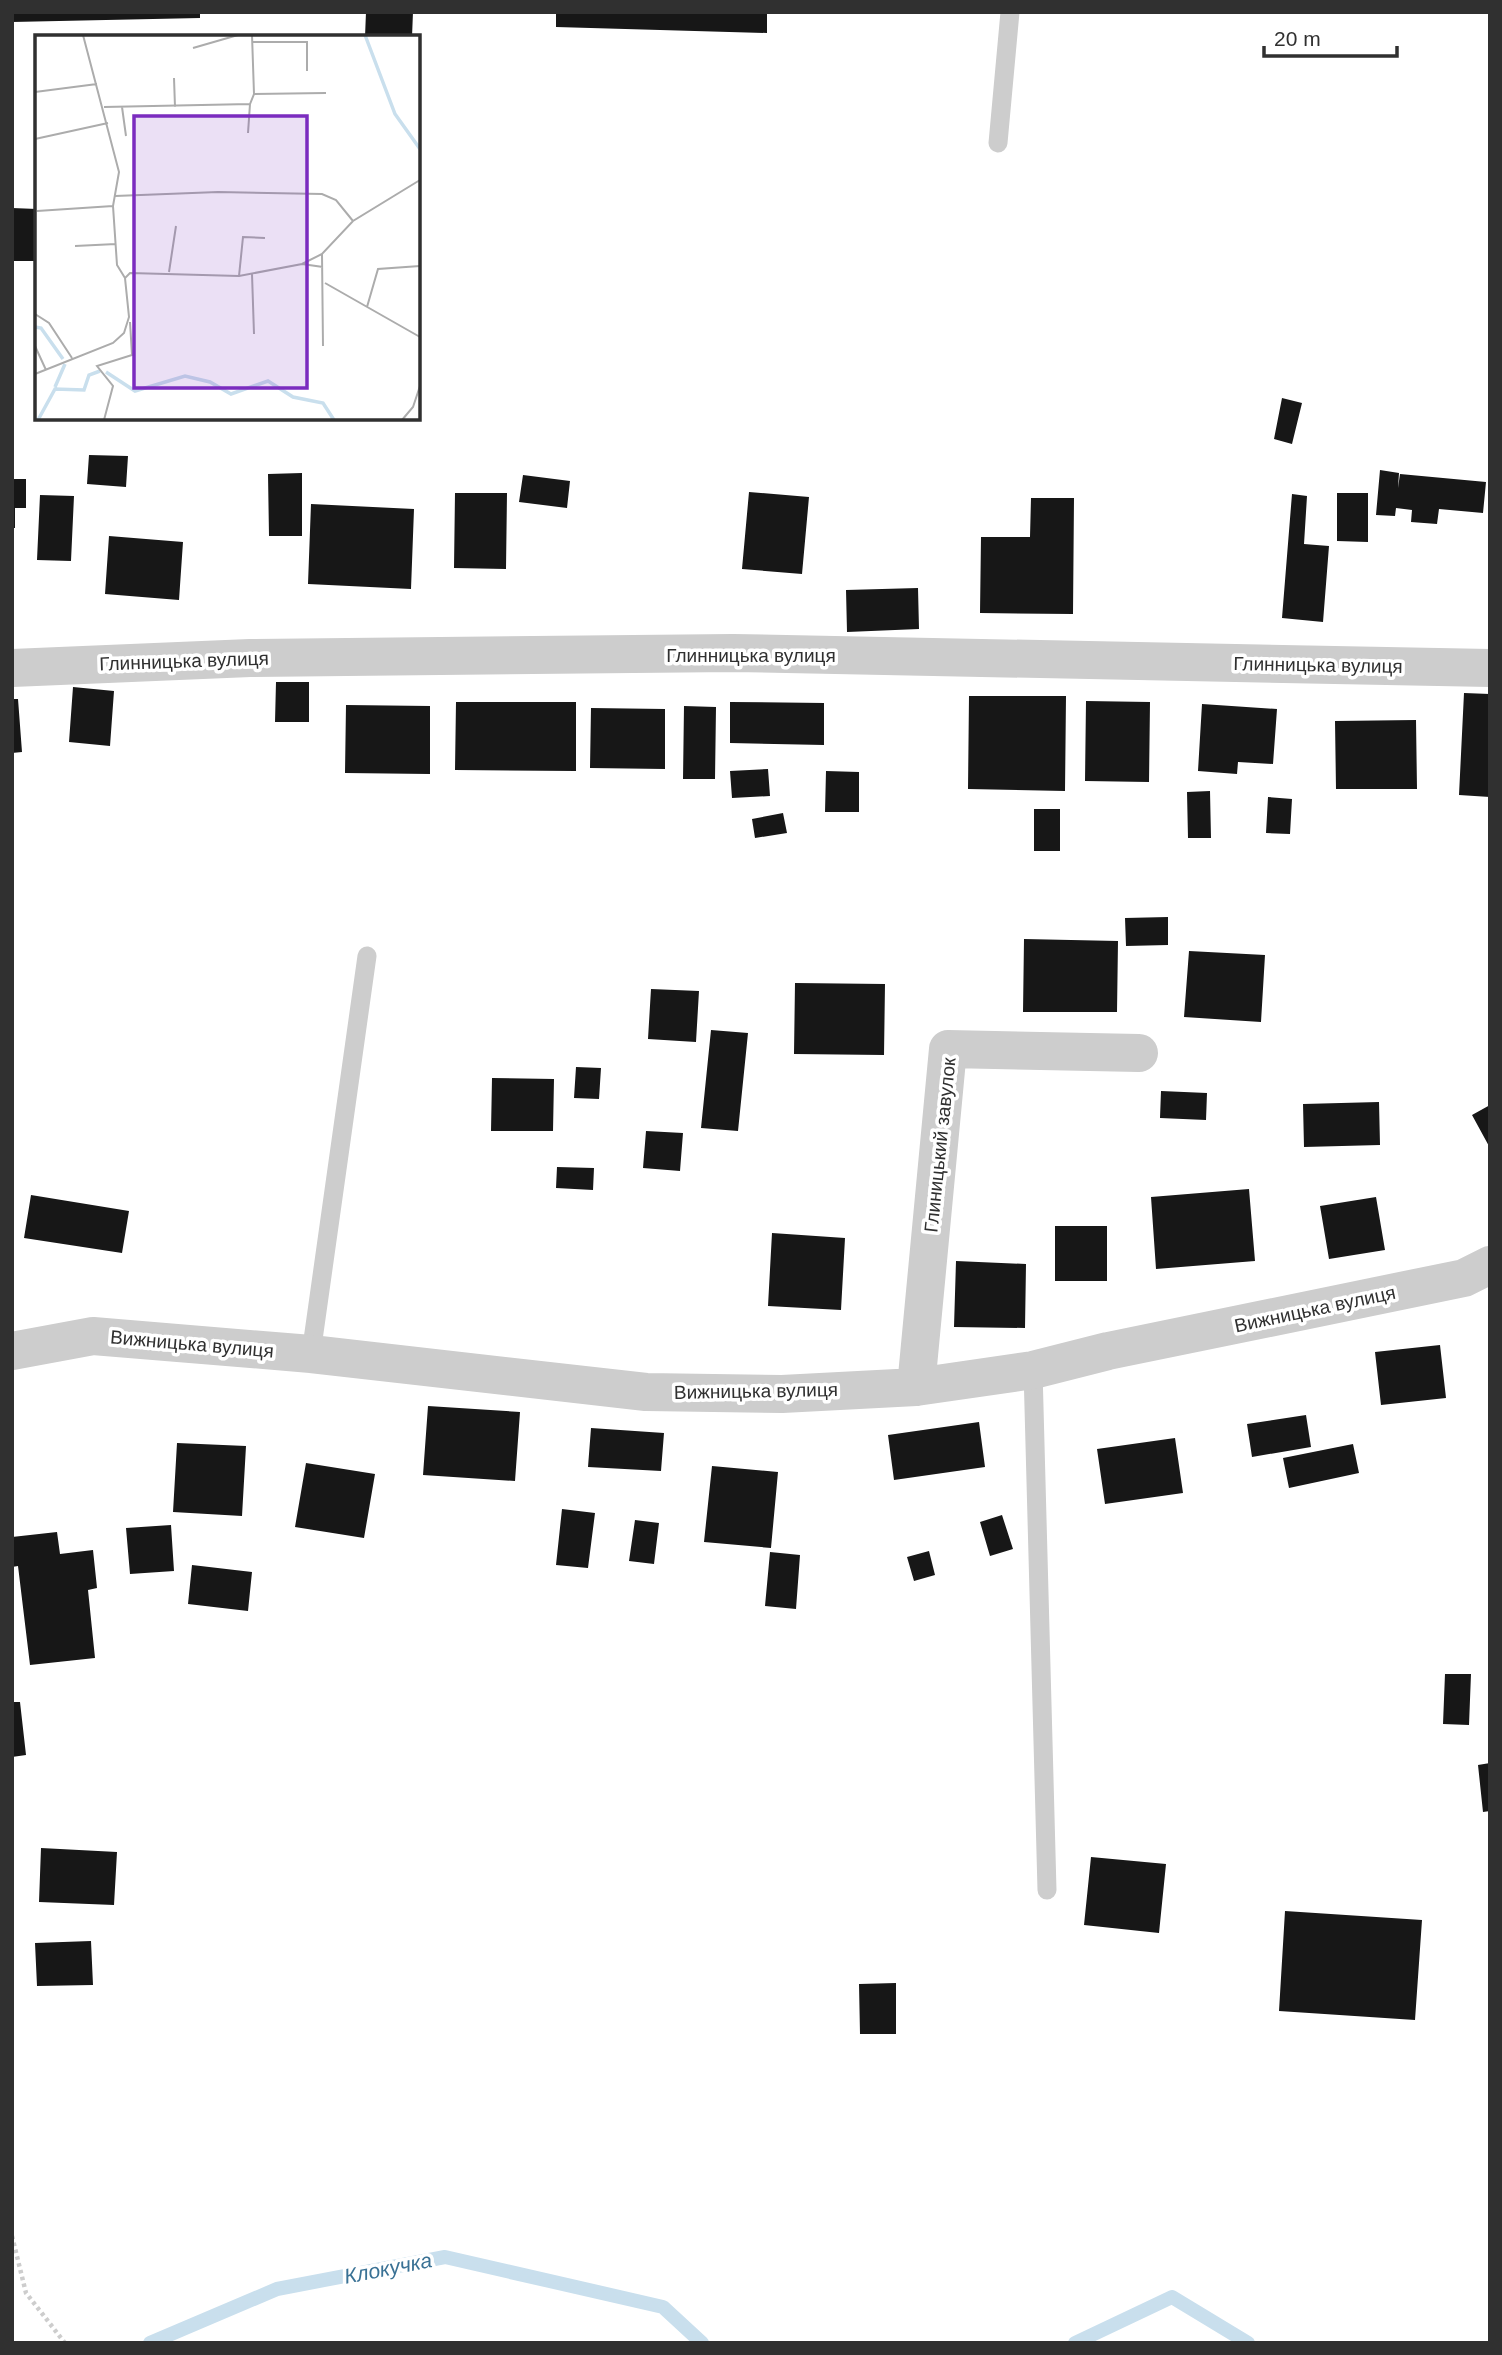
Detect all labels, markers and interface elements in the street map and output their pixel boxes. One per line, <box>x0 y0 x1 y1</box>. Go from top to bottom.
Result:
scale bar <box>1264 14 1397 58</box>
text: 20 m <box>1274 27 1321 50</box>
inset map <box>35 35 420 420</box>
street label: Глинницька вулиця <box>666 645 836 666</box>
street label: Глинницька вулиця <box>99 648 269 674</box>
street label: Глинницька вулиця <box>1233 653 1403 677</box>
street label: Глиницький завулок <box>920 1056 960 1234</box>
street label: Вижницька вулиця <box>1233 1282 1397 1336</box>
street label: Вижницька вулиця <box>109 1326 275 1362</box>
street label: Вижницька вулиця <box>674 1379 838 1403</box>
water label: Клокучка <box>342 2248 434 2288</box>

